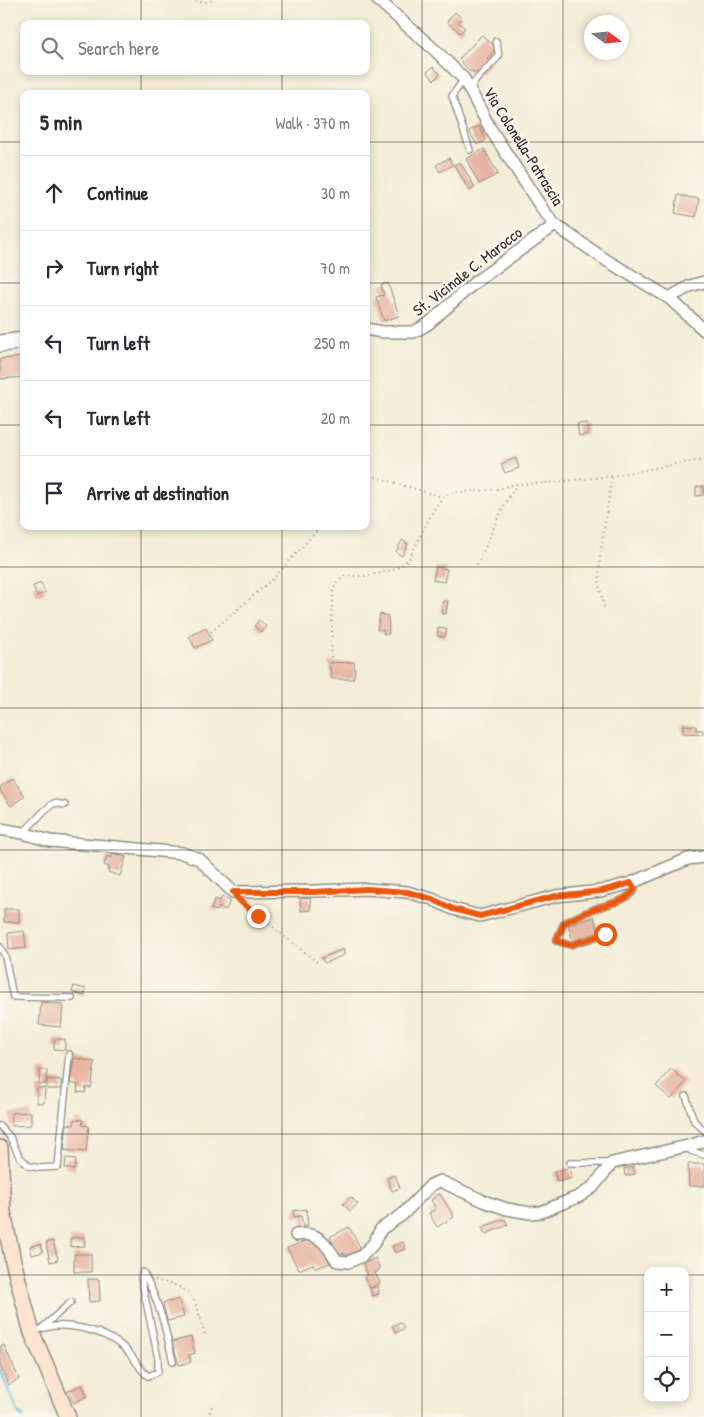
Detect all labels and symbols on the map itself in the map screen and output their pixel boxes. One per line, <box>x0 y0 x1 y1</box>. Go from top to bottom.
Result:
north arrow <box>584 15 629 60</box>
street label: Via Colonella-Patrascia <box>479 83 569 209</box>
street label: St. Vicinale C. Marocco <box>408 221 527 321</box>
route end <box>247 905 270 928</box>
route start <box>594 923 617 946</box>

